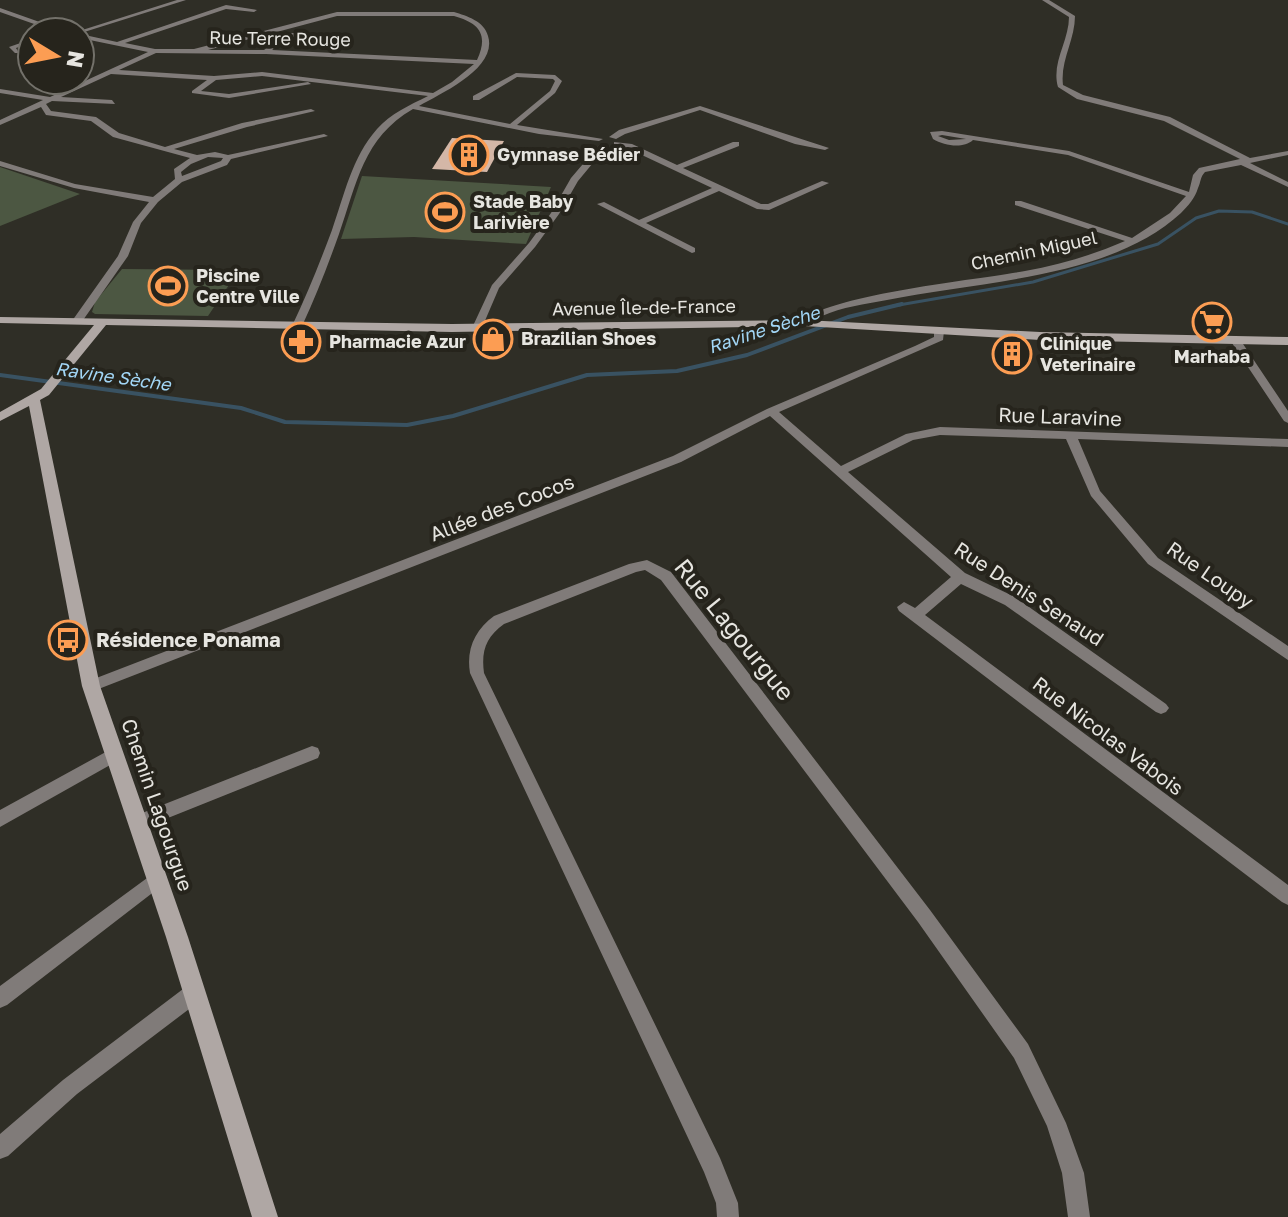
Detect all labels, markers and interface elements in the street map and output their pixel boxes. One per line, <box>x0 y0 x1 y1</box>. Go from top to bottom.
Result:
north arrow <box>16 16 96 96</box>
street label: Rue Terre Rouge <box>209 26 351 50</box>
text: N <box>61 49 91 70</box>
building icon: Gymnase Bédier <box>448 134 490 176</box>
place label: Gymnase Bédier <box>497 143 640 165</box>
place label: Stade Baby Larivière <box>473 190 574 233</box>
sports icon: Stade Baby Larivière <box>424 191 466 233</box>
street label: Chemin Miguel <box>969 226 1099 274</box>
place label: Piscine Centre Ville <box>196 264 300 307</box>
sports icon: Piscine Centre Ville <box>147 265 189 307</box>
street label: Avenue Île-de-France <box>552 294 736 320</box>
water label: Ravine Sèche <box>705 300 824 357</box>
supermarket icon: Marhaba <box>1191 301 1233 343</box>
shop icon: Brazilian Shoes <box>472 318 514 360</box>
pharmacy icon: Pharmacie Azur <box>280 321 322 363</box>
place label: Brazilian Shoes <box>521 327 656 349</box>
place label: Pharmacie Azur <box>329 330 466 352</box>
place label: Clinique Veterinaire <box>1040 332 1136 375</box>
building icon: Clinique Veterinaire <box>991 333 1033 375</box>
place label: Marhaba <box>1174 345 1250 367</box>
water label: Ravine Sèche <box>54 357 174 395</box>
street label: Rue Laravine <box>998 402 1122 430</box>
street label: Allée des Cocos <box>426 469 577 546</box>
street label: Rue Denis Senaud <box>950 536 1109 650</box>
street label: Rue Loupy <box>1163 536 1259 613</box>
street label: Rue Lagourgue <box>669 552 801 706</box>
bus stop icon: Résidence Ponama <box>47 619 89 661</box>
place label: Résidence Ponama <box>96 627 281 651</box>
street label: Rue Nicolas Vabois <box>1029 671 1189 800</box>
street label: Chemin Lagourgue <box>117 715 199 894</box>

